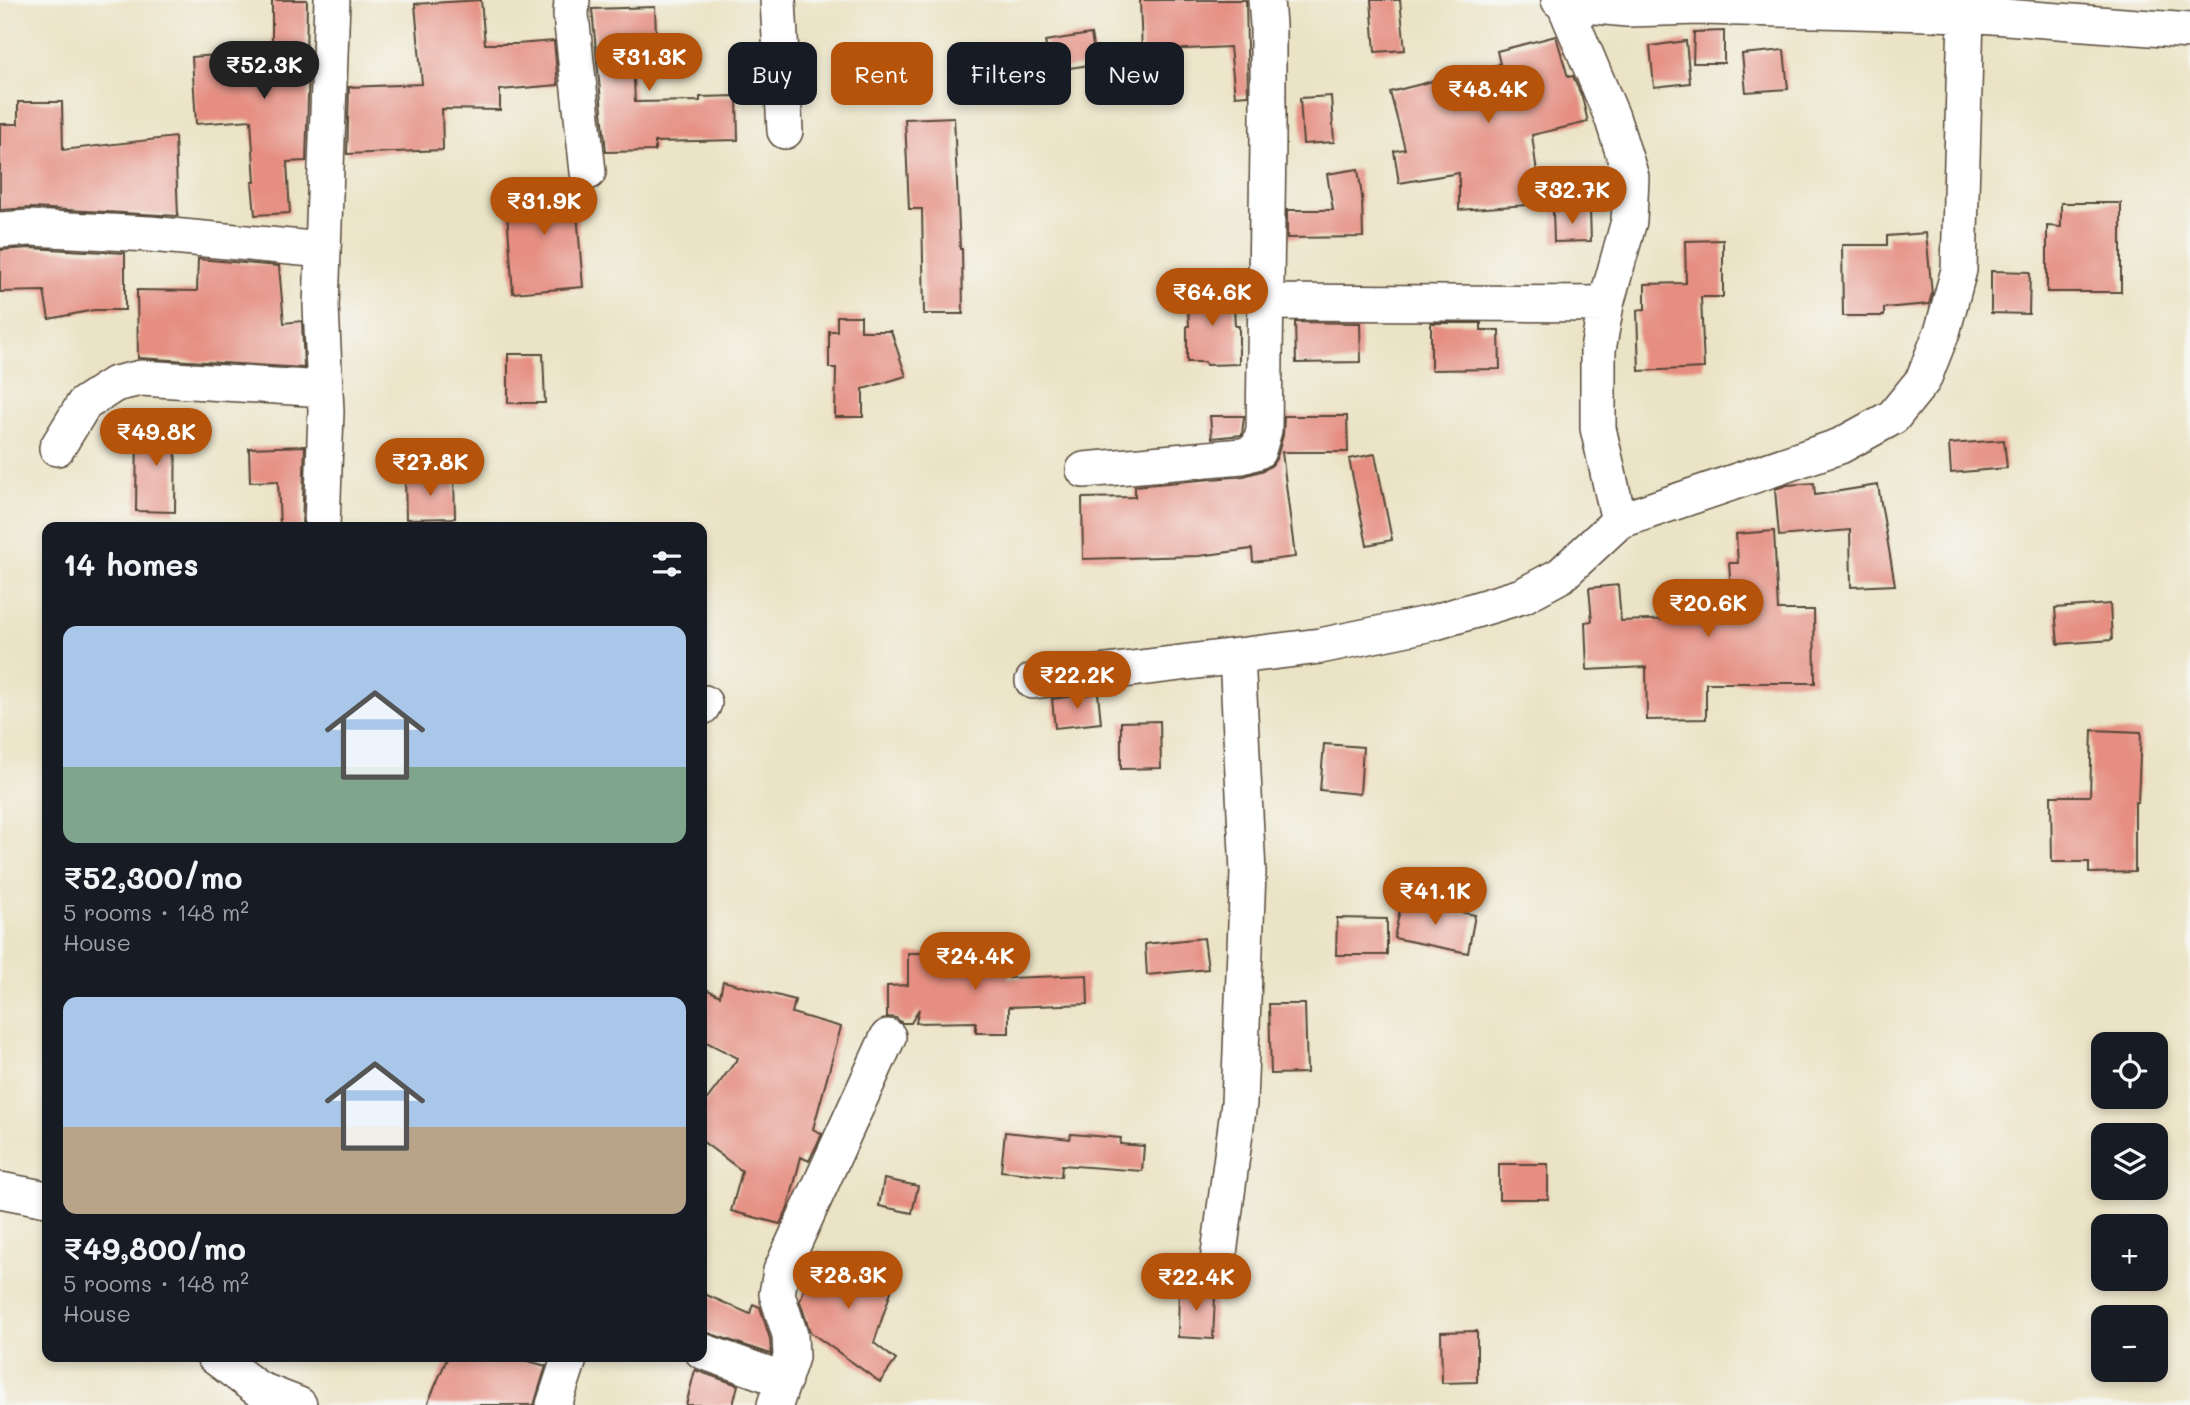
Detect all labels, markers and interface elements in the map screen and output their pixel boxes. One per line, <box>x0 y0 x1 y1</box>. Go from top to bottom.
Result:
pin: ₹31.3K <box>592 34 706 93</box>
text: ₹31.3K <box>611 41 687 71</box>
pin: ₹52.3K <box>207 42 321 101</box>
chip: Buy <box>728 42 817 105</box>
chip: Rent <box>831 42 933 105</box>
chip: Filters <box>947 42 1071 105</box>
chip: New <box>1085 42 1184 105</box>
text: ₹52.3K <box>225 49 303 79</box>
pin: ₹48.4K <box>1431 66 1545 125</box>
text: ₹48.4K <box>1448 73 1528 103</box>
pin: ₹32.7K <box>1515 166 1629 226</box>
text: ₹32.7K <box>1534 174 1610 204</box>
pin: ₹31.9K <box>487 177 601 237</box>
text: ₹31.9K <box>506 185 582 215</box>
pin: ₹64.6K <box>1155 268 1269 328</box>
text: ₹64.6K <box>1172 276 1252 306</box>
pin: ₹49.8K <box>99 408 213 468</box>
text: ₹49.8K <box>116 416 196 446</box>
pin: ₹27.8K <box>373 438 487 498</box>
text: ₹27.8K <box>391 446 469 476</box>
text: 14 homes <box>63 544 199 584</box>
icon: filters <box>648 545 686 583</box>
pin: ₹20.6K <box>1651 580 1765 639</box>
text: ₹20.6K <box>1668 587 1748 617</box>
pin: ₹22.2K <box>1020 652 1134 711</box>
text: ₹22.2K <box>1039 659 1115 689</box>
icon: home <box>312 672 438 798</box>
text: ₹52,300/mo <box>63 857 243 897</box>
pin: ₹41.1K <box>1378 867 1492 927</box>
text: ₹41.1K <box>1399 875 1471 905</box>
text: 5 rooms · 148 m² <box>63 897 249 927</box>
text: House <box>63 927 131 957</box>
pin: ₹24.4K <box>918 932 1032 992</box>
text: ₹24.4K <box>935 940 1015 970</box>
map controls <box>2091 1032 2168 1382</box>
button: locate <box>2091 1032 2168 1109</box>
icon: home <box>312 1043 438 1169</box>
button: layers <box>2091 1123 2168 1200</box>
button: + <box>2091 1214 2168 1291</box>
text: ₹49,800/mo <box>63 1228 246 1268</box>
pin: ₹28.3K <box>791 1252 905 1311</box>
pin: ₹22.4K <box>1139 1254 1253 1313</box>
text: ₹28.3K <box>809 1259 887 1289</box>
text: ₹22.4K <box>1157 1261 1235 1291</box>
text: 5 rooms · 148 m² <box>63 1268 249 1298</box>
text: House <box>63 1298 131 1328</box>
button: − <box>2091 1305 2168 1382</box>

